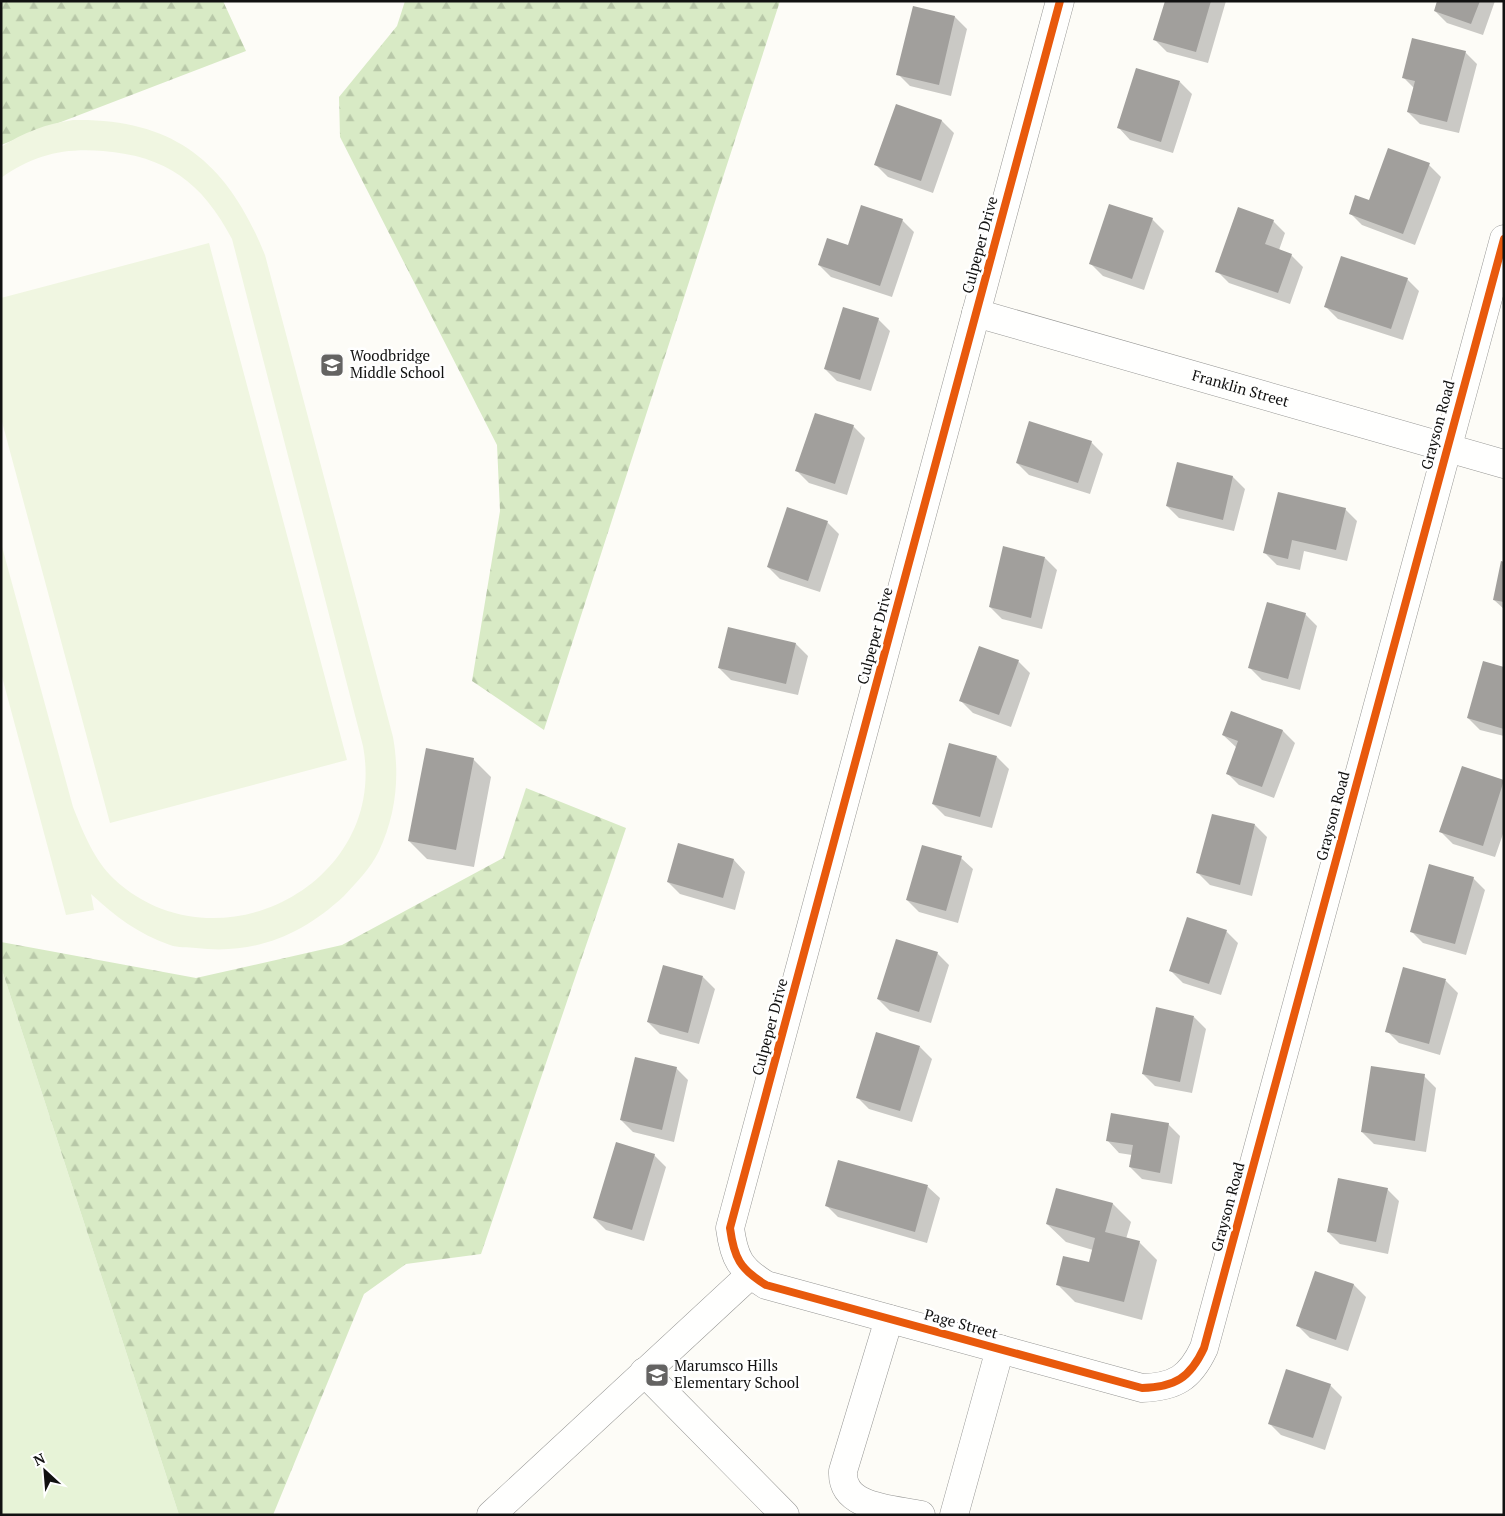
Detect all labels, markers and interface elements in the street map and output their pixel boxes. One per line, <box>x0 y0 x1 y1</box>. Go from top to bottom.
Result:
street label: Culpeper Drive <box>956 194 1002 296</box>
place label: Woodbridge Middle School <box>350 345 445 382</box>
school or university icon: Woodbridge Middle School <box>319 352 345 378</box>
street label: Franklin Street <box>1190 364 1292 411</box>
street label: Grayson Road <box>1415 378 1459 472</box>
street label: Culpeper Drive <box>851 585 897 687</box>
street label: Grayson Road <box>1310 769 1354 863</box>
street label: Culpeper Drive <box>746 976 792 1078</box>
street label: Grayson Road <box>1205 1160 1249 1254</box>
street label: Page Street <box>922 1304 1001 1343</box>
place label: Marumsco Hills Elementary School <box>674 1355 800 1392</box>
school or university icon: Marumsco Hills Elementary School <box>644 1362 670 1388</box>
north arrow <box>20 1446 70 1496</box>
text: N <box>30 1448 48 1470</box>

